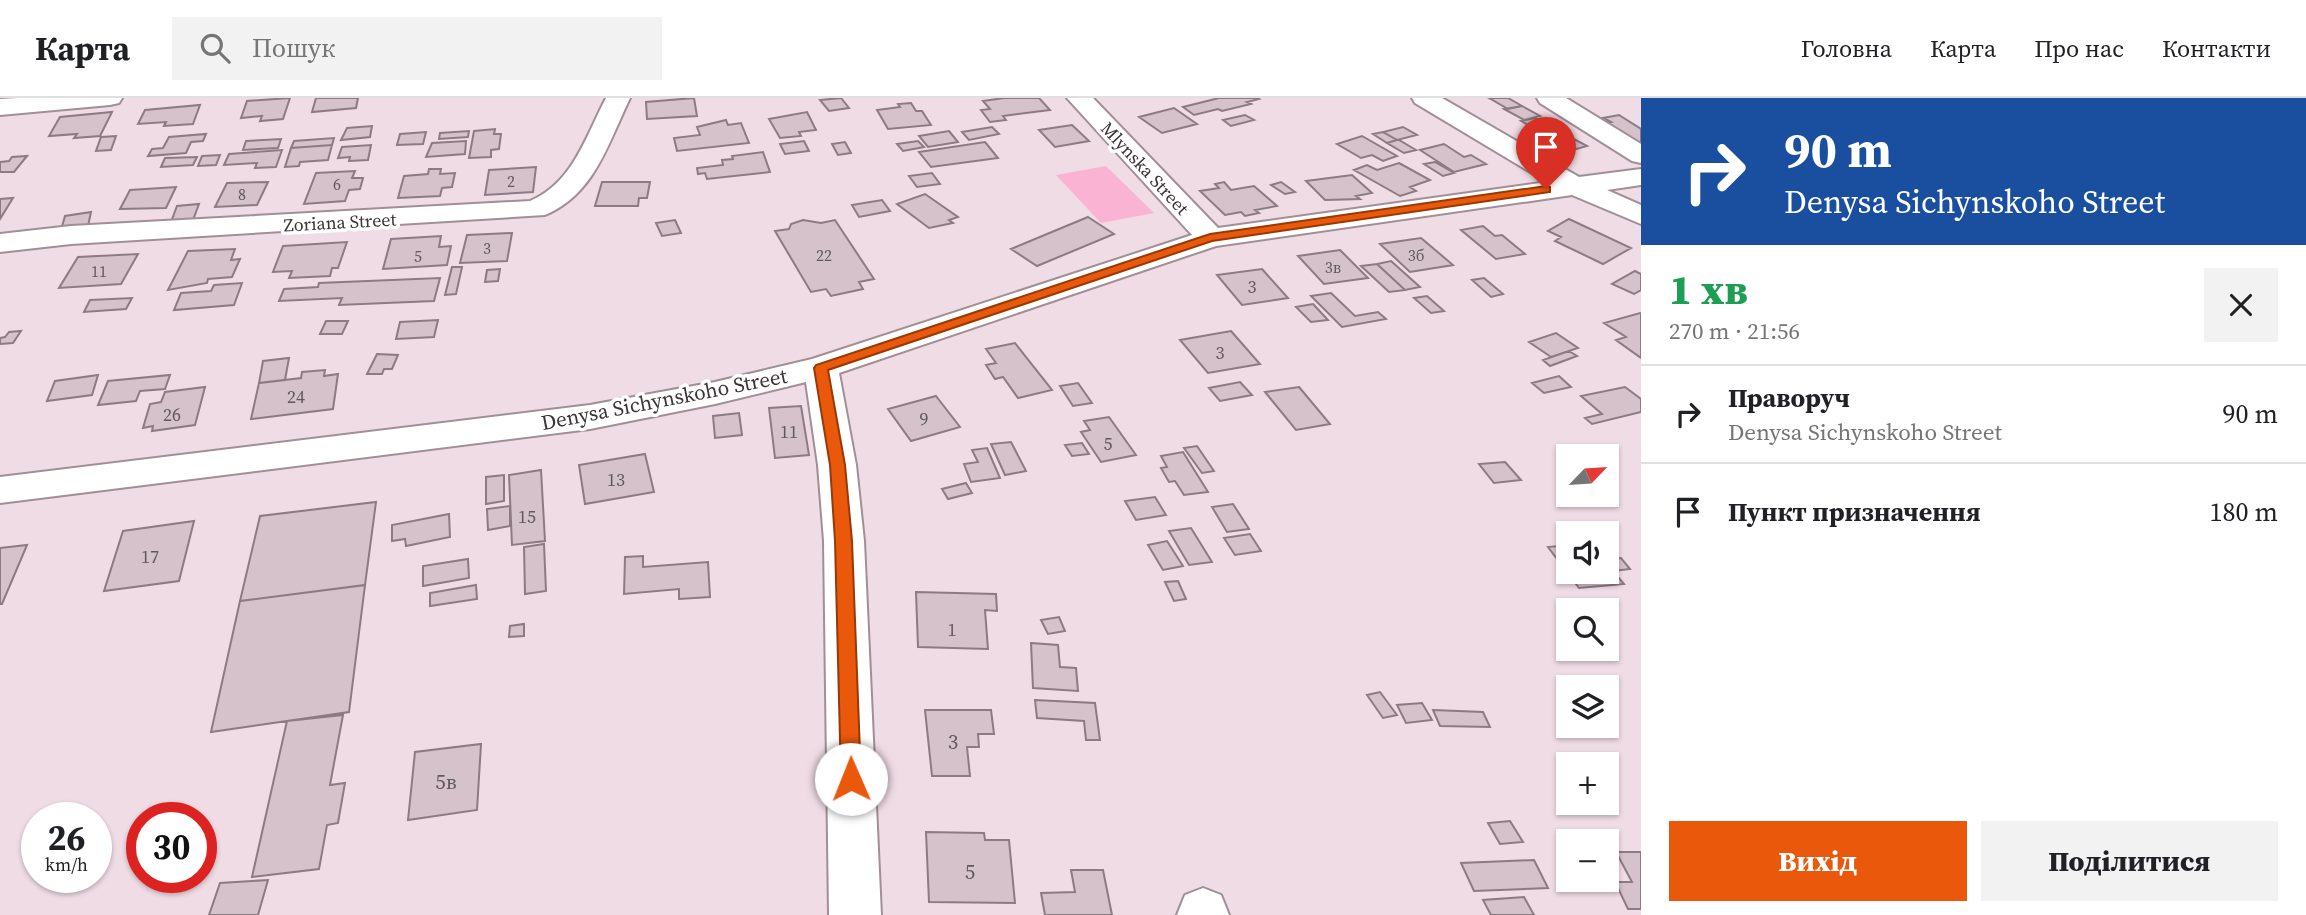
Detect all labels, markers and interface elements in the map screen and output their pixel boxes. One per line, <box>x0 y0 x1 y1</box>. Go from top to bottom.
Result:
search box <box>172 17 662 80</box>
text: Карта <box>35 26 130 71</box>
icon: search <box>196 29 234 67</box>
text: Пошук <box>252 30 335 66</box>
text: Головна <box>1801 32 1892 65</box>
text: Карта <box>1930 32 1996 65</box>
text: Про нас <box>2034 32 2124 65</box>
text: Контакти <box>2162 32 2271 65</box>
street label: Mlynska Street <box>1095 116 1195 220</box>
text: 90 m <box>1784 116 1892 183</box>
pin <box>1516 117 1576 189</box>
icon: right <box>1669 126 1760 217</box>
icon: arrive <box>1527 128 1565 166</box>
house number: 2 <box>507 170 515 192</box>
house number: 6 <box>333 173 341 195</box>
text: Denysa Sichynskoho Street <box>1784 180 2165 224</box>
house number: 8 <box>238 183 246 205</box>
street label: Zoriana Street <box>283 207 397 237</box>
house number: 3 <box>483 237 491 259</box>
house number: 22 <box>816 244 832 266</box>
house number: 3б <box>1408 244 1424 266</box>
house number: 5 <box>414 245 422 267</box>
house number: 3в <box>1325 256 1341 278</box>
house number: 11 <box>91 260 107 282</box>
text: 1 хв <box>1669 260 1748 318</box>
button: close <box>2204 268 2278 342</box>
house number: 3 <box>1248 274 1257 299</box>
text: 270 m · 21:56 <box>1669 315 1800 347</box>
house number: 3 <box>1216 340 1225 365</box>
street label: Denysa Sichynskoho Street <box>538 361 790 437</box>
text: Праворуч <box>1728 380 1850 416</box>
house number: 24 <box>287 384 305 409</box>
icon: right <box>1669 395 1707 433</box>
text: 90 m <box>2223 396 2278 432</box>
house number: 26 <box>163 402 181 427</box>
house number: 9 <box>920 406 929 431</box>
text: Denysa Sichynskoho Street <box>1728 416 2002 448</box>
house number: 11 <box>780 419 798 444</box>
house number: 5 <box>1104 431 1113 456</box>
north arrow <box>1556 444 1619 508</box>
map controls <box>1556 444 1619 892</box>
house number: 13 <box>607 467 625 492</box>
icon: arrive <box>1669 493 1707 531</box>
text: Пункт призначення <box>1728 494 1981 530</box>
text: 180 m <box>2210 494 2278 530</box>
house number: 15 <box>518 504 536 529</box>
button: sound <box>1556 521 1619 584</box>
house number: 17 <box>141 544 159 569</box>
button: search <box>1556 598 1619 661</box>
house number: 1 <box>948 617 957 642</box>
button: layers <box>1556 675 1619 738</box>
house number: 3 <box>948 727 958 756</box>
position arrow <box>814 742 888 816</box>
button: + <box>1556 752 1619 815</box>
house number: 5в <box>435 767 457 796</box>
speed limit sign: 30 <box>126 802 217 893</box>
text: 26 <box>48 814 85 862</box>
button: Вихід <box>1669 821 1967 901</box>
button: Поділитися <box>1981 821 2278 901</box>
button: − <box>1556 829 1619 892</box>
text: km/h <box>45 852 88 877</box>
house number: 5 <box>965 857 975 886</box>

